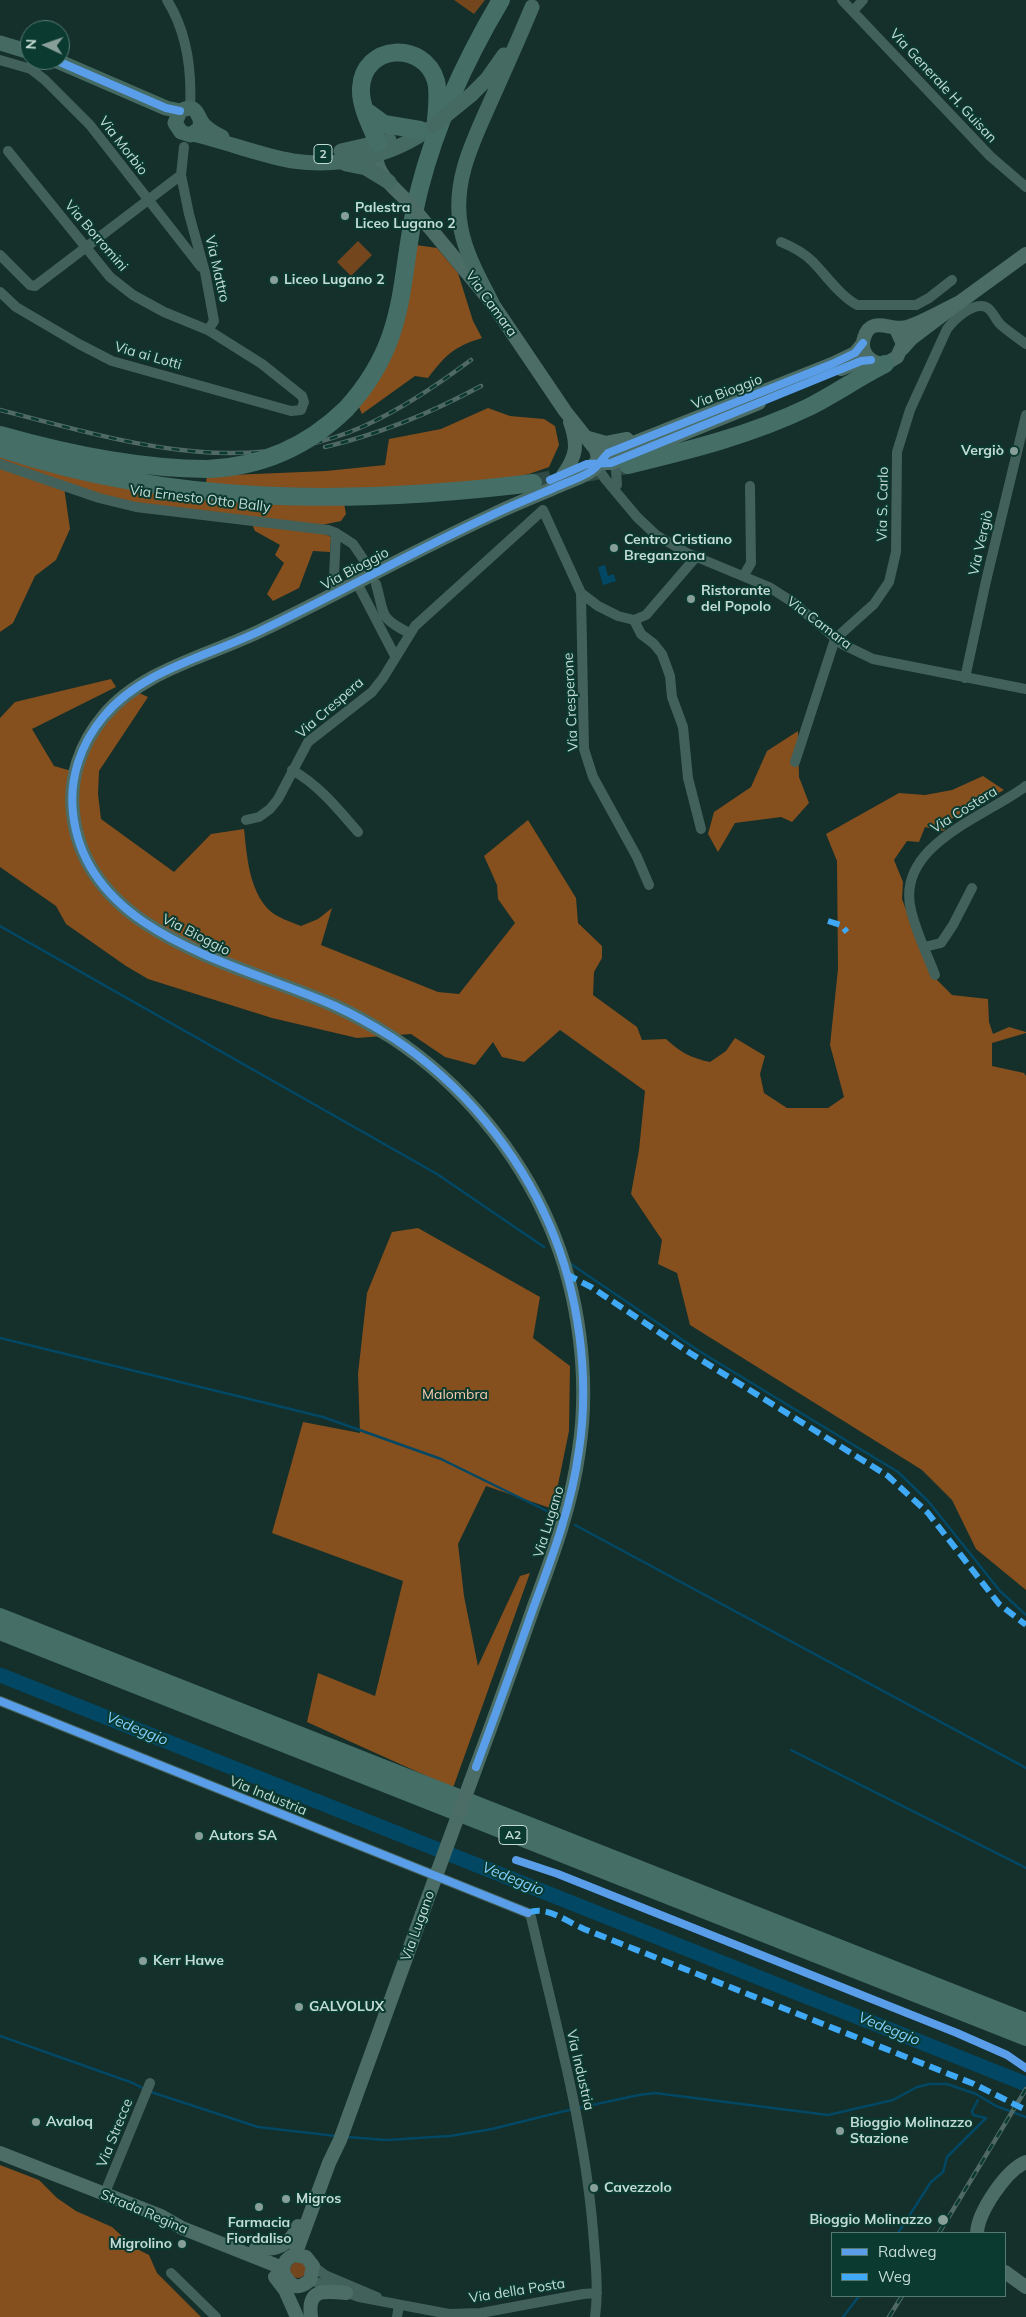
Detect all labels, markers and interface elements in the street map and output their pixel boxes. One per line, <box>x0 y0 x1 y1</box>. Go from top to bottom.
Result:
north arrow <box>20 20 70 70</box>
street label: Via Generale H. Guisan <box>886 26 1000 146</box>
text: N <box>22 39 40 50</box>
street label: Via Morbio <box>95 113 151 179</box>
road number: 2 <box>314 144 332 164</box>
street label: Via Borromini <box>61 197 131 275</box>
place label: Palestra Liceo Lugano 2 <box>355 200 456 232</box>
marker: Palestra Liceo Lugano 2 <box>339 210 351 222</box>
street label: Via Mattro <box>201 234 233 304</box>
street label: Via Camara <box>462 268 520 340</box>
place label: Liceo Lugano 2 <box>284 272 385 288</box>
marker: Liceo Lugano 2 <box>268 274 280 286</box>
street label: Via ai Lotti <box>113 338 183 374</box>
street label: Via Bioggio <box>689 371 765 413</box>
place label: Vergiò <box>961 443 1004 459</box>
marker: Vergiò <box>1008 445 1020 457</box>
street label: Via S. Carlo <box>874 466 892 542</box>
street label: Via Ernesto Otto Bally <box>129 482 271 516</box>
street label: Via Vergiò <box>965 509 997 577</box>
place label: Centro Cristiano Breganzona <box>624 532 732 564</box>
marker: Centro Cristiano Breganzona <box>608 542 620 554</box>
street label: Via Bioggio <box>318 544 392 594</box>
place label: Ristorante del Popolo <box>701 583 771 616</box>
marker: Ristorante del Popolo <box>685 593 697 605</box>
street label: Via Camara <box>783 593 855 653</box>
street label: Via Cresperone <box>560 652 582 752</box>
street label: Via Crespera <box>293 674 367 742</box>
street label: Via Costera <box>928 783 1000 837</box>
street label: Via Bioggio <box>159 911 233 959</box>
park label: Malombra <box>422 1387 488 1403</box>
street label: Via Lugano <box>530 1484 568 1560</box>
water label: Vedeggio <box>103 1708 171 1750</box>
street label: Via Industria <box>227 1773 309 1819</box>
road number: A2 <box>499 1826 527 1844</box>
place label: Autors SA <box>209 1828 277 1844</box>
marker: Autors SA <box>193 1830 205 1842</box>
water label: Vedeggio <box>479 1858 547 1900</box>
street label: Via Lugano <box>397 1888 439 1964</box>
place label: Kerr Hawe <box>153 1953 224 1969</box>
marker: Kerr Hawe <box>137 1955 149 1967</box>
place label: GALVOLUX <box>309 1999 384 2015</box>
marker: GALVOLUX <box>293 2001 305 2013</box>
water label: Vedeggio <box>855 2008 923 2050</box>
street label: Via Industria <box>563 2028 597 2112</box>
street label: Via Strecce <box>94 2096 136 2170</box>
place label: Avaloq <box>46 2114 93 2130</box>
place label: Bioggio Molinazzo Stazione <box>850 2115 973 2148</box>
marker: Avaloq <box>30 2116 42 2128</box>
marker: Bioggio Molinazzo Stazione <box>834 2125 846 2137</box>
place label: Cavezzolo <box>604 2180 672 2196</box>
marker: Cavezzolo <box>588 2182 600 2194</box>
street label: Strada Regina <box>98 2186 190 2238</box>
place label: Migros <box>296 2191 341 2207</box>
marker: Migros <box>280 2193 292 2205</box>
marker: Farmacia Fiordaliso <box>253 2201 265 2213</box>
place label: Bioggio Molinazzo <box>809 2212 932 2228</box>
marker: Bioggio Molinazzo <box>936 2213 950 2227</box>
place label: Farmacia Fiordaliso <box>226 2215 292 2248</box>
legend <box>831 2232 1006 2297</box>
place label: Migrolino <box>110 2236 172 2252</box>
marker: Migrolino <box>176 2238 188 2250</box>
text: Radweg <box>878 2242 936 2261</box>
text: Weg <box>878 2267 911 2286</box>
street label: Via della Posta <box>468 2275 566 2307</box>

